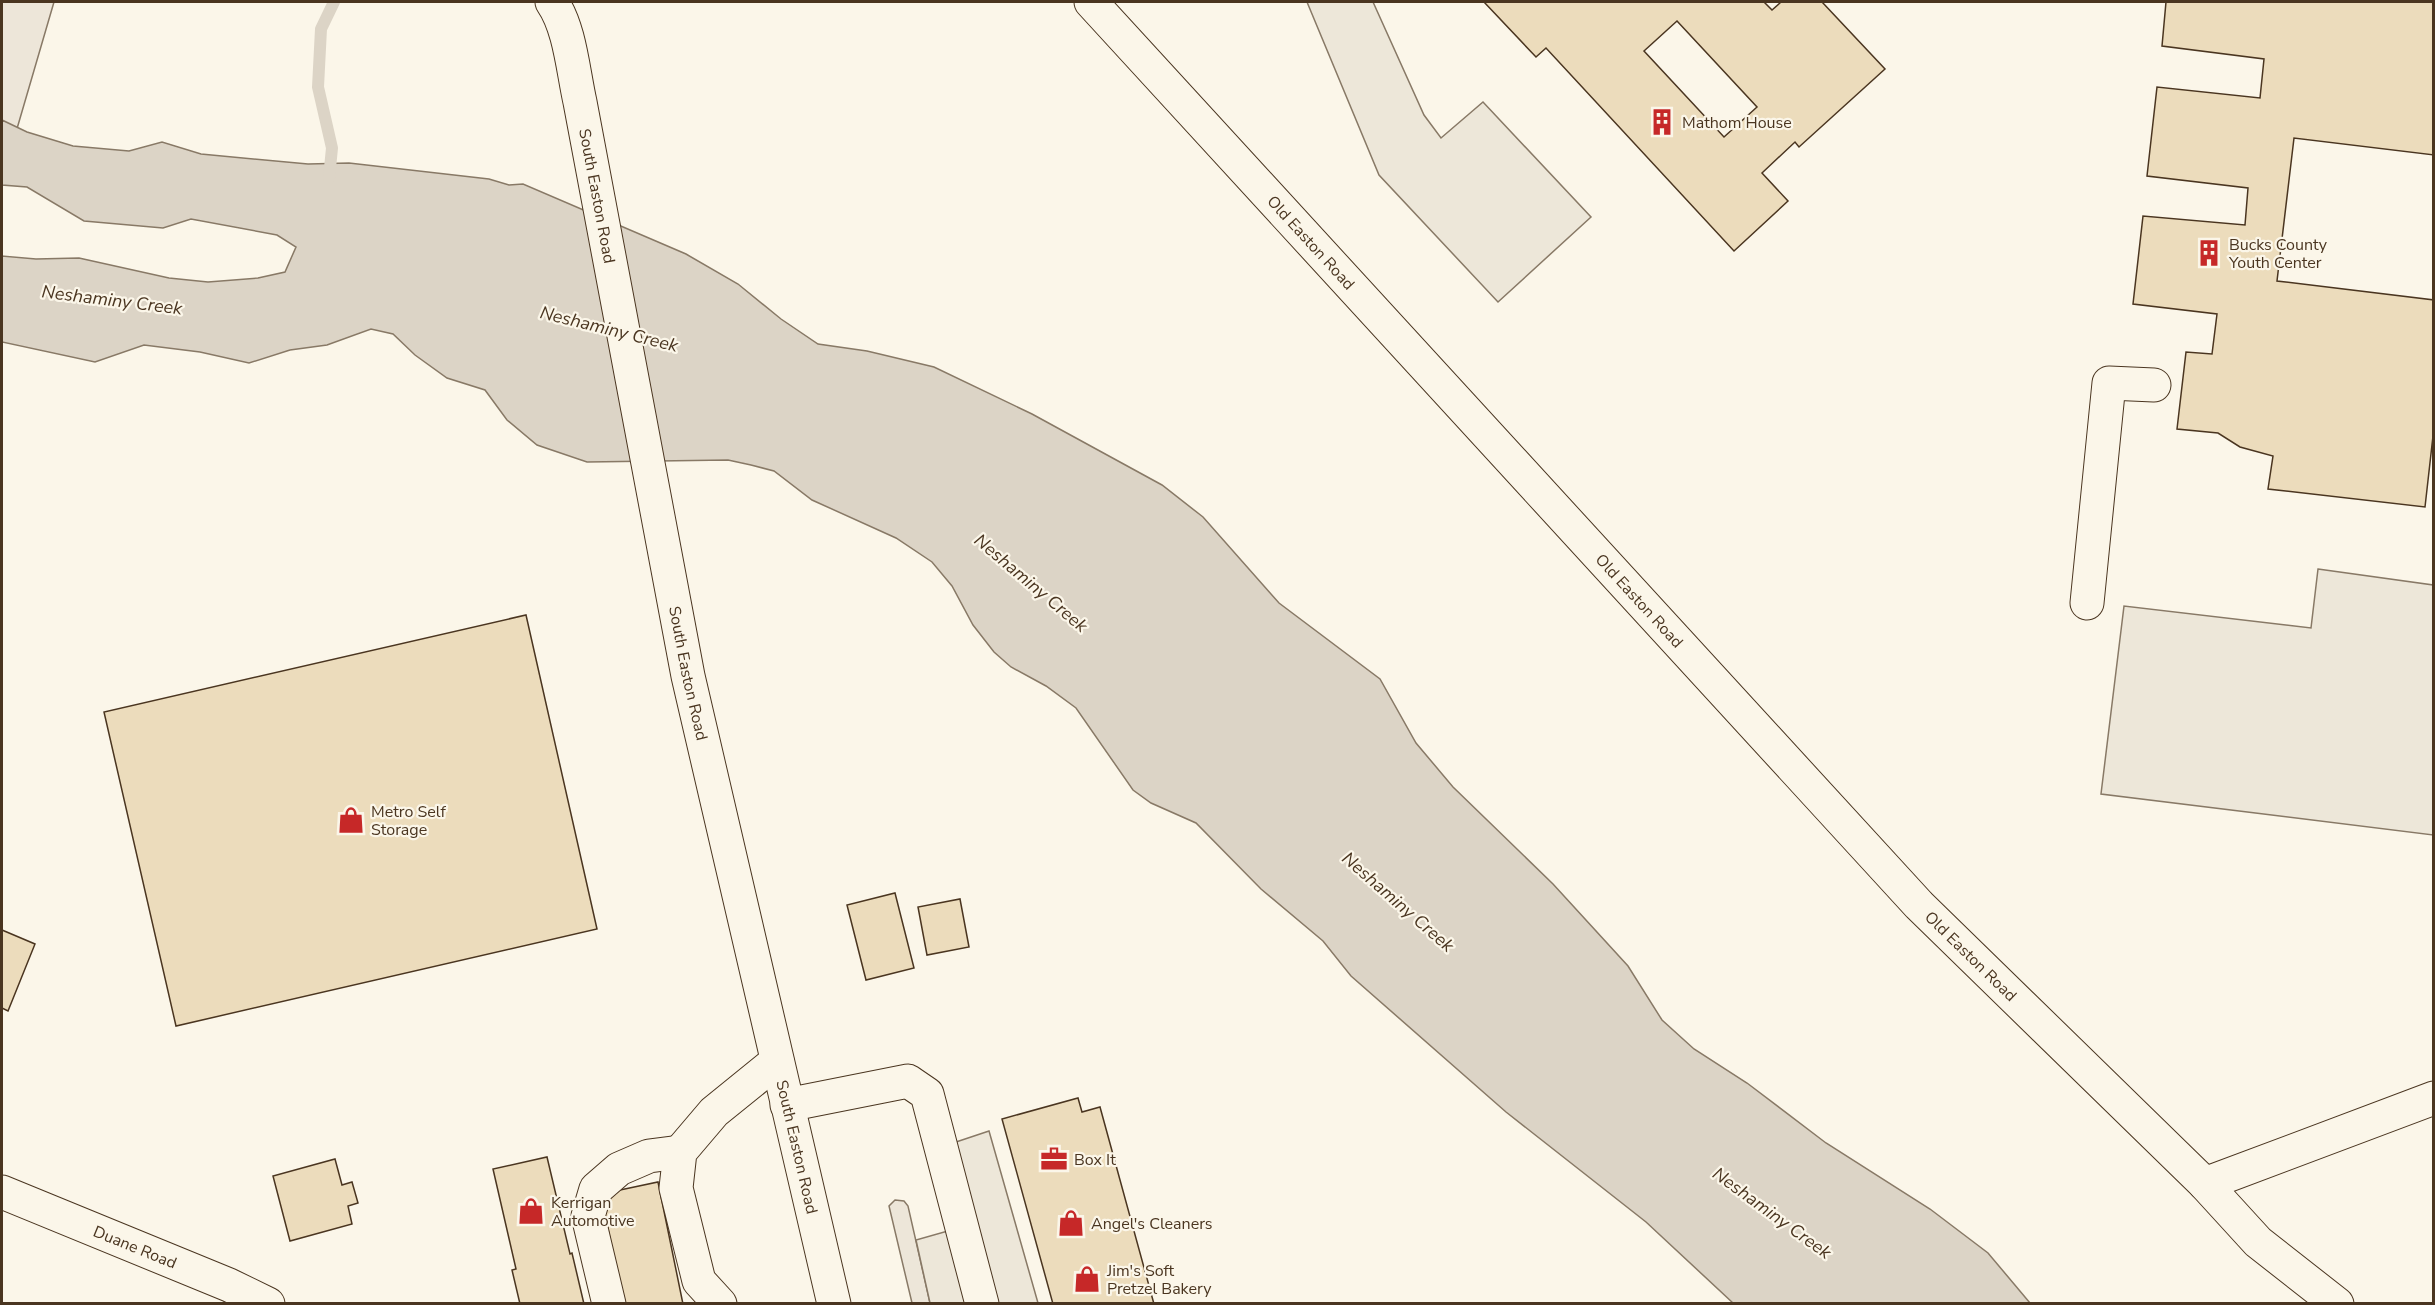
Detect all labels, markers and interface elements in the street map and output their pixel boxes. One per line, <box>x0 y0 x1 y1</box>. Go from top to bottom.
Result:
building icon: Mathom House <box>1647 107 1677 137</box>
place label: Mathom House <box>1682 112 1792 134</box>
street label: South Easton Road <box>573 127 620 265</box>
street label: Old Easton Road <box>1262 191 1359 295</box>
place label: Bucks County Youth Center <box>2228 234 2328 274</box>
building icon: Bucks County Youth Center <box>2194 238 2224 268</box>
water label: Neshaminy Creek <box>40 279 185 321</box>
water label: Neshaminy Creek <box>537 300 682 358</box>
water label: Neshaminy Creek <box>969 528 1094 638</box>
street label: Old Easton Road <box>1590 549 1688 653</box>
street label: South Easton Road <box>663 604 713 743</box>
place label: Metro Self Storage <box>371 801 446 841</box>
shop icon: Metro Self Storage <box>336 805 366 835</box>
water label: Neshaminy Creek <box>1337 847 1460 958</box>
street label: Old Easton Road <box>1920 907 2021 1007</box>
street label: South Easton Road <box>770 1078 823 1216</box>
office icon: Box It <box>1039 1144 1069 1174</box>
place label: Box It <box>1074 1149 1116 1171</box>
water label: Neshaminy Creek <box>1708 1162 1837 1265</box>
place label: Kerrigan Automotive <box>551 1192 635 1232</box>
shop icon: Kerrigan Automotive <box>516 1196 546 1226</box>
shop icon: Angel's Cleaners <box>1056 1208 1086 1238</box>
place label: Angel's Cleaners <box>1091 1213 1213 1235</box>
street label: Duane Road <box>90 1221 180 1274</box>
place label: Jim's Soft Pretzel Bakery <box>1106 1260 1212 1300</box>
shop icon: Jim's Soft Pretzel Bakery <box>1072 1264 1102 1294</box>

